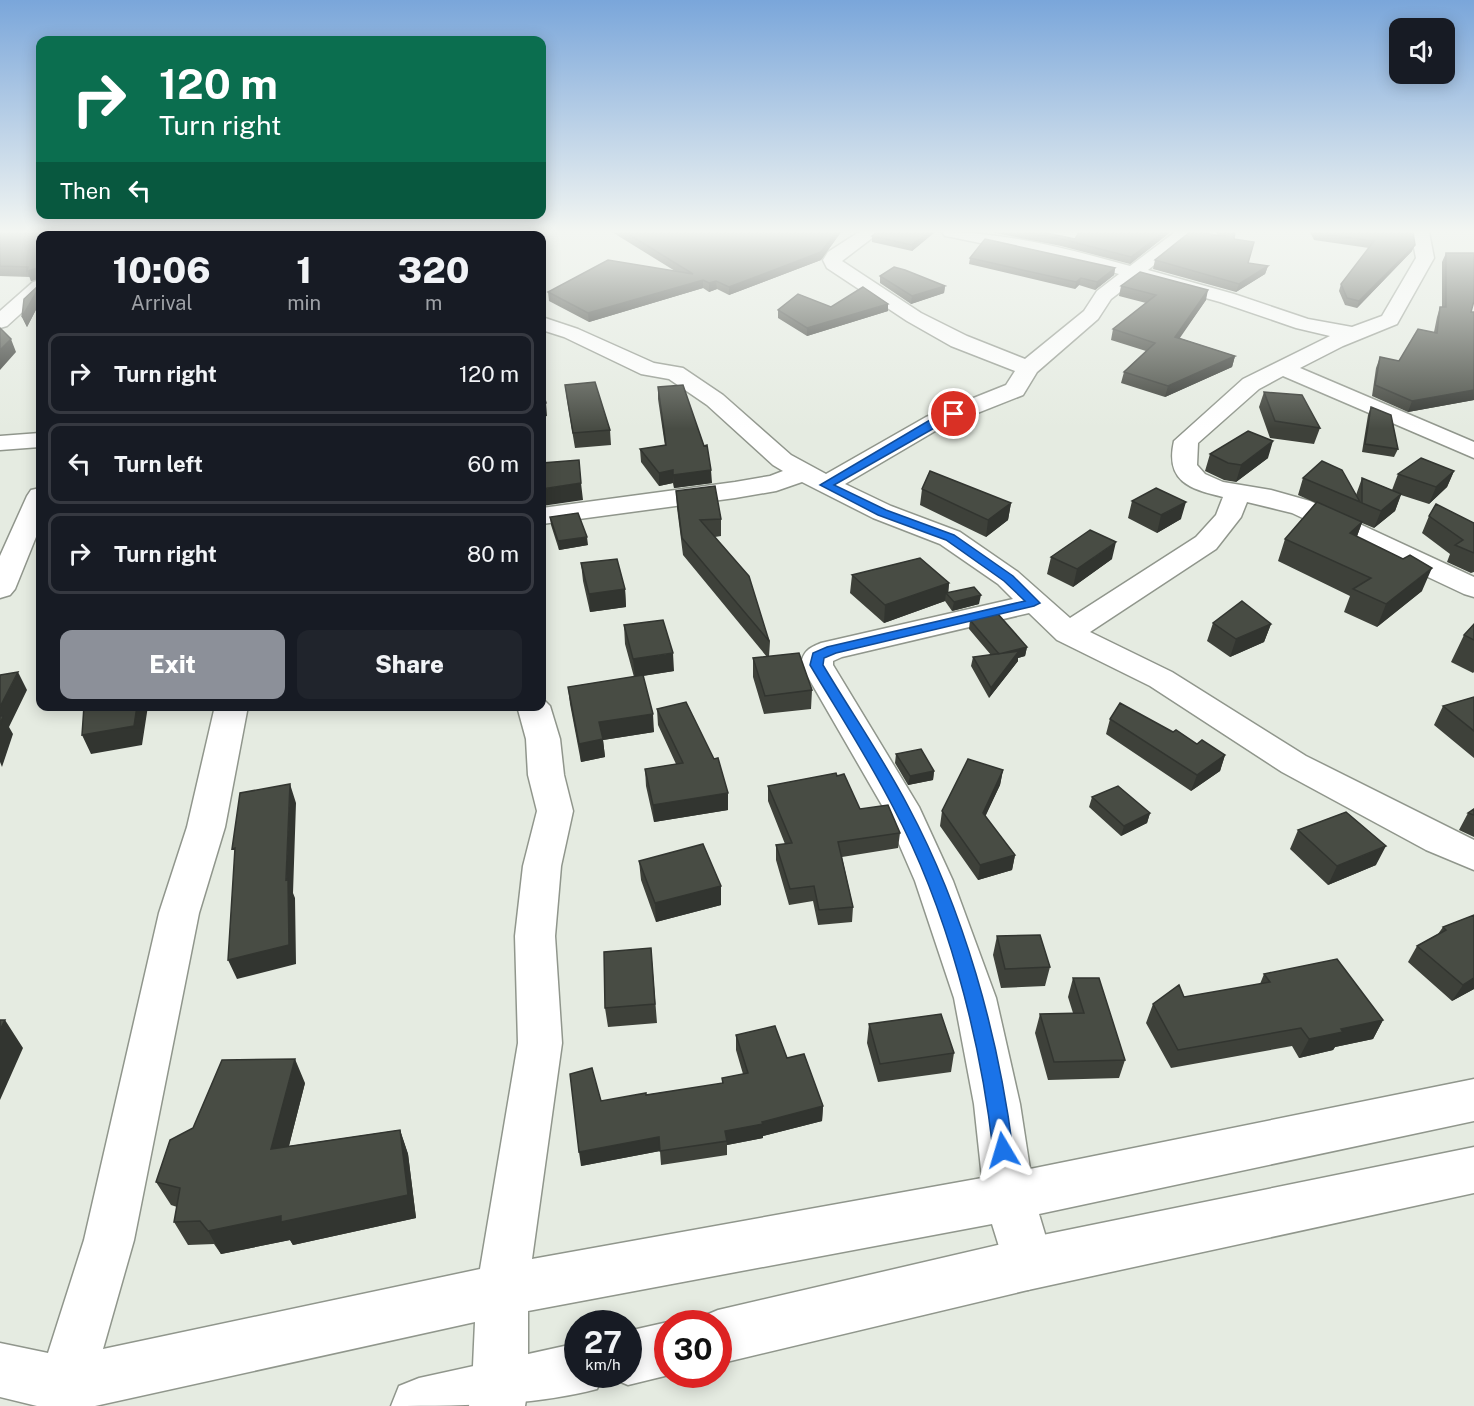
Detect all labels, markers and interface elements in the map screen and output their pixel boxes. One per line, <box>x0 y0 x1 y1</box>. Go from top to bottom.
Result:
map controls <box>1389 18 1455 84</box>
button: sound <box>1389 18 1455 84</box>
text: 120 m <box>159 59 278 108</box>
icon: right <box>60 60 138 138</box>
text: Turn right <box>159 109 282 141</box>
icon: left <box>123 174 156 207</box>
text: Then <box>60 178 111 204</box>
text: 10:06 <box>113 249 211 291</box>
text: 1 <box>296 249 312 291</box>
text: 320 <box>398 249 469 291</box>
text: Arrival <box>131 291 192 315</box>
text: min <box>287 291 321 315</box>
text: m <box>425 291 442 315</box>
icon: right <box>63 357 96 390</box>
text: Turn right <box>114 361 217 387</box>
text: 120 m <box>459 361 519 387</box>
pin <box>928 388 979 439</box>
icon: arrive <box>937 397 970 430</box>
icon: left <box>63 447 96 480</box>
text: Turn left <box>114 451 203 477</box>
text: 60 m <box>468 451 519 477</box>
icon: right <box>63 537 96 570</box>
text: Turn right <box>114 541 217 567</box>
text: 80 m <box>467 541 519 567</box>
button: Exit <box>60 630 285 699</box>
button: Share <box>297 630 522 699</box>
position arrow <box>971 1118 1035 1182</box>
speed limit sign: 30 <box>654 1310 732 1388</box>
text: 27 <box>584 1324 622 1360</box>
text: km/h <box>585 1356 621 1373</box>

